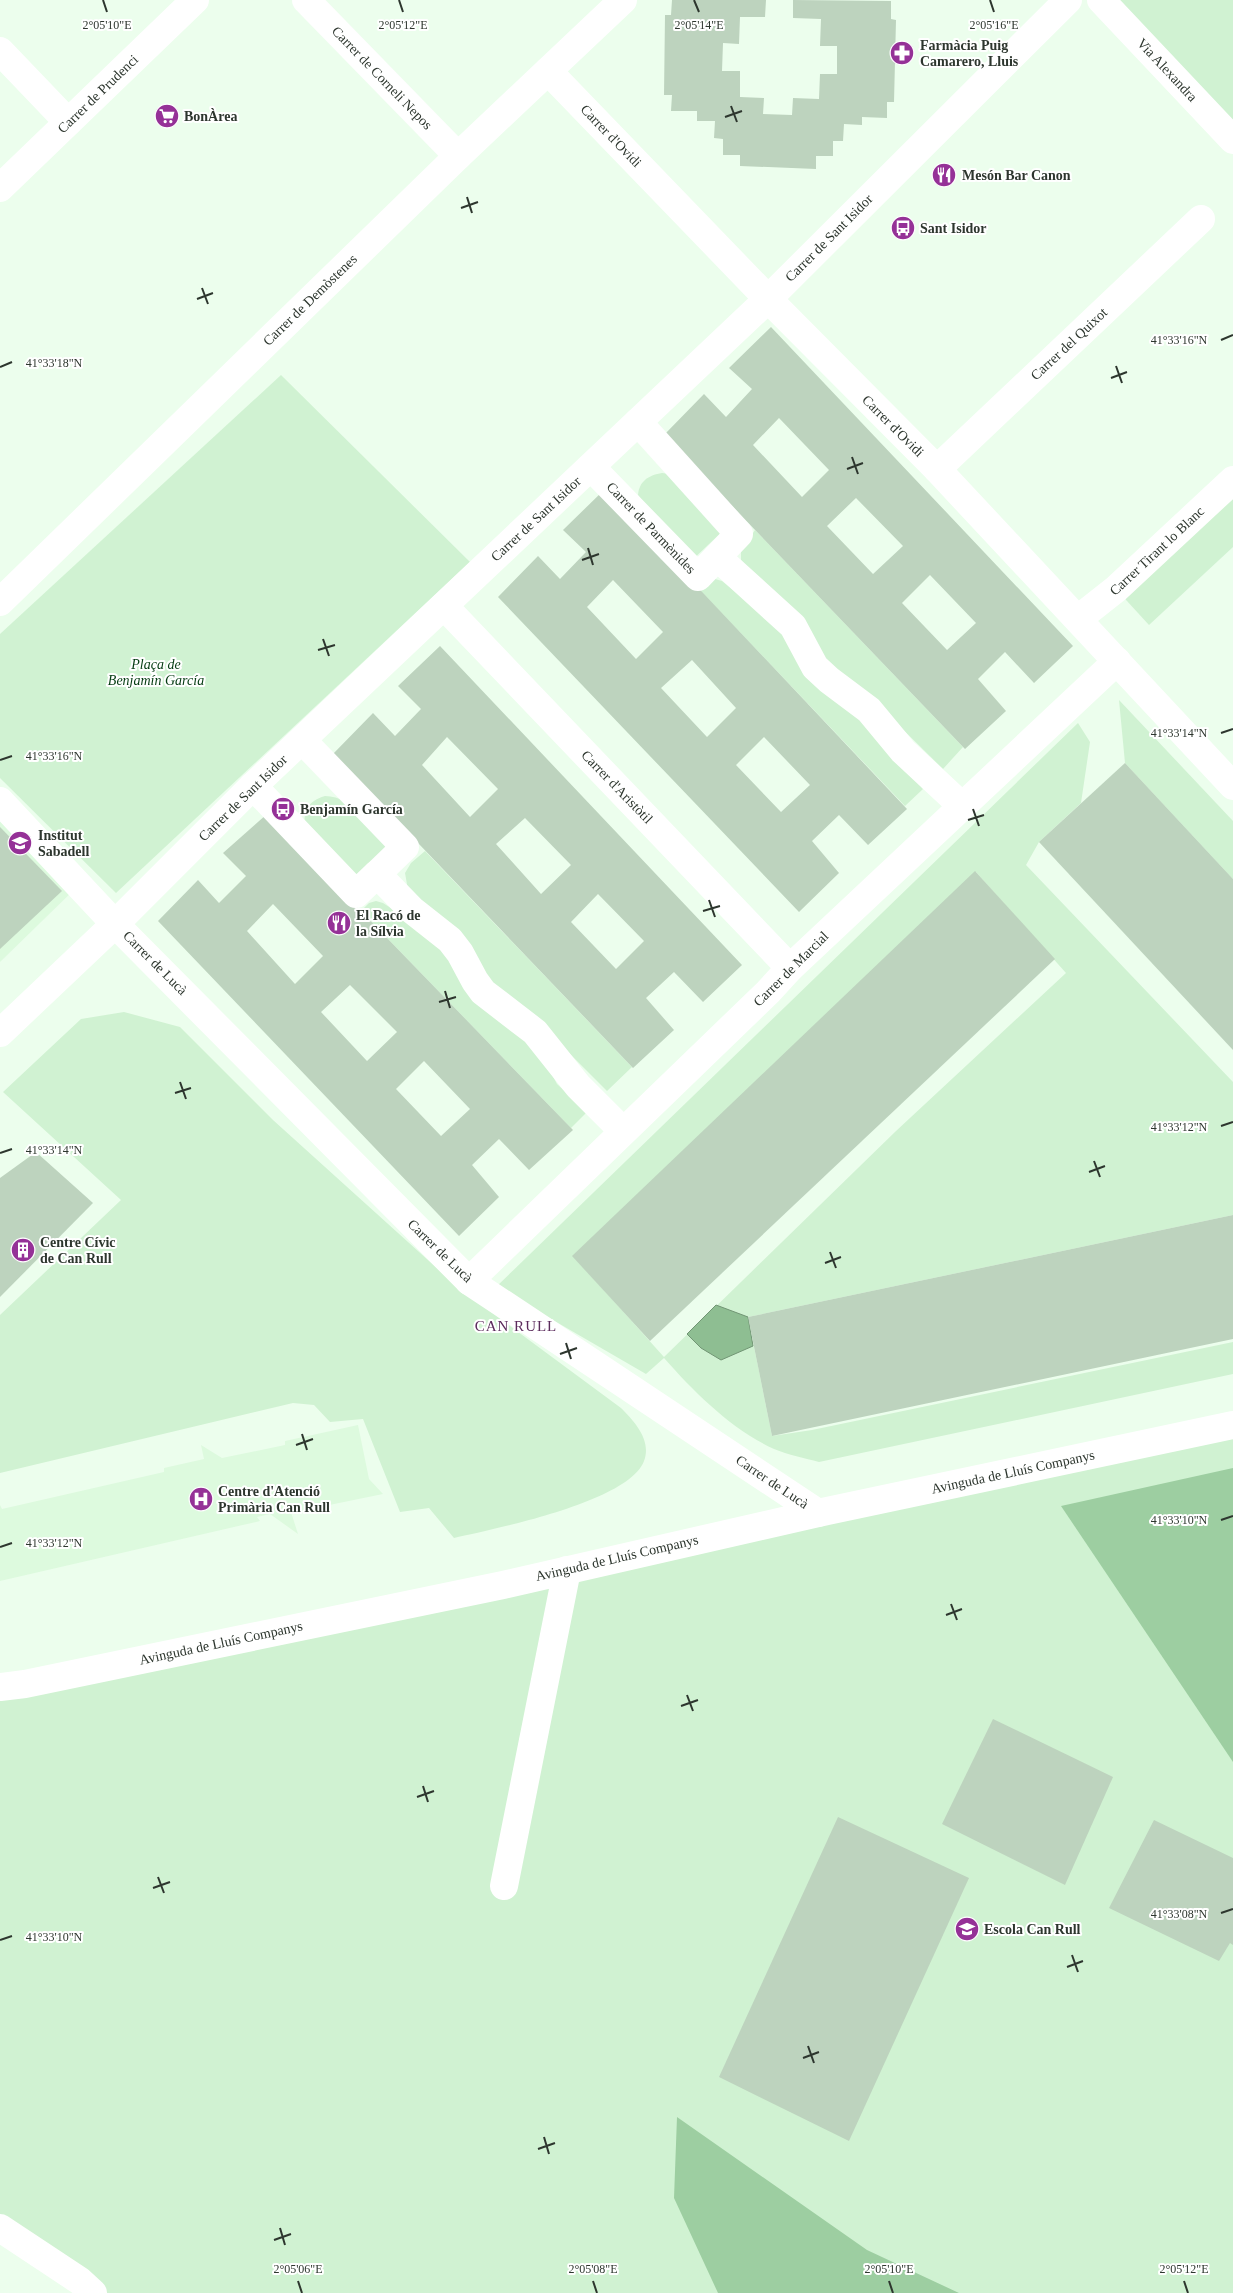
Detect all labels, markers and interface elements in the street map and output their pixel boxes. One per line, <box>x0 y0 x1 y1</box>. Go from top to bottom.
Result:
text: 2°05'10"E <box>82 18 132 32</box>
text: 2°05'12"E <box>378 18 428 32</box>
text: 2°05'14"E <box>674 18 724 32</box>
text: 2°05'16"E <box>969 18 1019 32</box>
street label: Carrer de Corneli Nepos <box>329 23 435 133</box>
street label: Via Alexandra <box>1134 35 1200 105</box>
place label: Farmàcia Puig Camarero, Lluis <box>920 38 1019 69</box>
pharmacy icon: Farmàcia Puig Camarero, Lluis <box>889 40 915 66</box>
street label: Carrer de Prudenci <box>55 52 141 136</box>
street label: Carrer d'Ovidi <box>578 102 644 170</box>
supermarket icon: BonÀrea <box>154 103 180 129</box>
place label: BonÀrea <box>184 108 237 124</box>
restaurant icon: Mesón Bar Canon <box>931 162 957 188</box>
place label: Mesón Bar Canon <box>962 168 1071 183</box>
street label: Carrer de Sant Isidor <box>782 191 876 285</box>
bus stop icon: Sant Isidor <box>890 215 916 241</box>
place label: Sant Isidor <box>920 221 987 236</box>
street label: Carrer de Demòstenes <box>260 251 360 349</box>
street label: Carrer del Quixot <box>1028 305 1110 383</box>
text: 41°33'16"N <box>1151 333 1208 347</box>
text: 41°33'18"N <box>26 356 83 370</box>
street label: Carrer d'Ovidi <box>859 392 927 460</box>
street label: Carrer de Sant Isidor <box>488 473 584 564</box>
street label: Carrer de Parmènides <box>603 479 699 577</box>
street label: Carrer Tirant lo Blanc <box>1107 503 1207 599</box>
park label: Plaça de Benjamín García <box>108 657 204 688</box>
text: 41°33'14"N <box>1151 726 1208 740</box>
street label: Carrer d'Aristòtil <box>578 747 656 827</box>
text: 41°33'16"N <box>26 749 83 763</box>
street label: Carrer de Sant Isidor <box>196 752 291 844</box>
bus stop icon: Benjamín García <box>270 796 296 822</box>
place label: Benjamín García <box>300 802 403 817</box>
place label: Institut Sabadell <box>38 828 89 859</box>
school or university icon: Institut Sabadell <box>7 830 33 856</box>
place label: El Racó de la Sílvia <box>356 908 421 939</box>
restaurant icon: El Racó de la Sílvia <box>326 910 352 936</box>
street label: Carrer de Lucà <box>120 928 191 999</box>
street label: Carrer de Marcial <box>751 928 832 1009</box>
text: 41°33'12"N <box>1151 1120 1208 1134</box>
text: 41°33'14"N <box>26 1143 83 1157</box>
street label: Carrer de Lucà <box>405 1216 476 1286</box>
place label: Centre Cívic de Can Rull <box>40 1235 116 1266</box>
building icon: Centre Cívic de Can Rull <box>10 1237 36 1263</box>
district label: CAN RULL <box>475 1318 557 1334</box>
street label: Avinguda de Lluís Companys <box>930 1447 1096 1497</box>
street label: Carrer de Lucà <box>733 1452 812 1512</box>
place label: Centre d'Atenció Primària Can Rull <box>218 1484 330 1515</box>
hospital icon: Centre d'Atenció Primària Can Rull <box>188 1486 214 1512</box>
text: 41°33'10"N <box>1151 1513 1208 1527</box>
street label: Avinguda de Lluís Companys <box>534 1532 700 1584</box>
text: 41°33'12"N <box>26 1536 83 1550</box>
street label: Avinguda de Lluís Companys <box>138 1618 304 1668</box>
text: 41°33'08"N <box>1151 1907 1208 1921</box>
school or university icon: Escola Can Rull <box>954 1916 980 1942</box>
place label: Escola Can Rull <box>984 1922 1081 1937</box>
text: 41°33'10"N <box>26 1930 83 1944</box>
text: 2°05'06"E <box>273 2262 323 2276</box>
text: 2°05'08"E <box>568 2262 618 2276</box>
text: 2°05'10"E <box>864 2262 914 2276</box>
text: 2°05'12"E <box>1159 2262 1209 2276</box>

